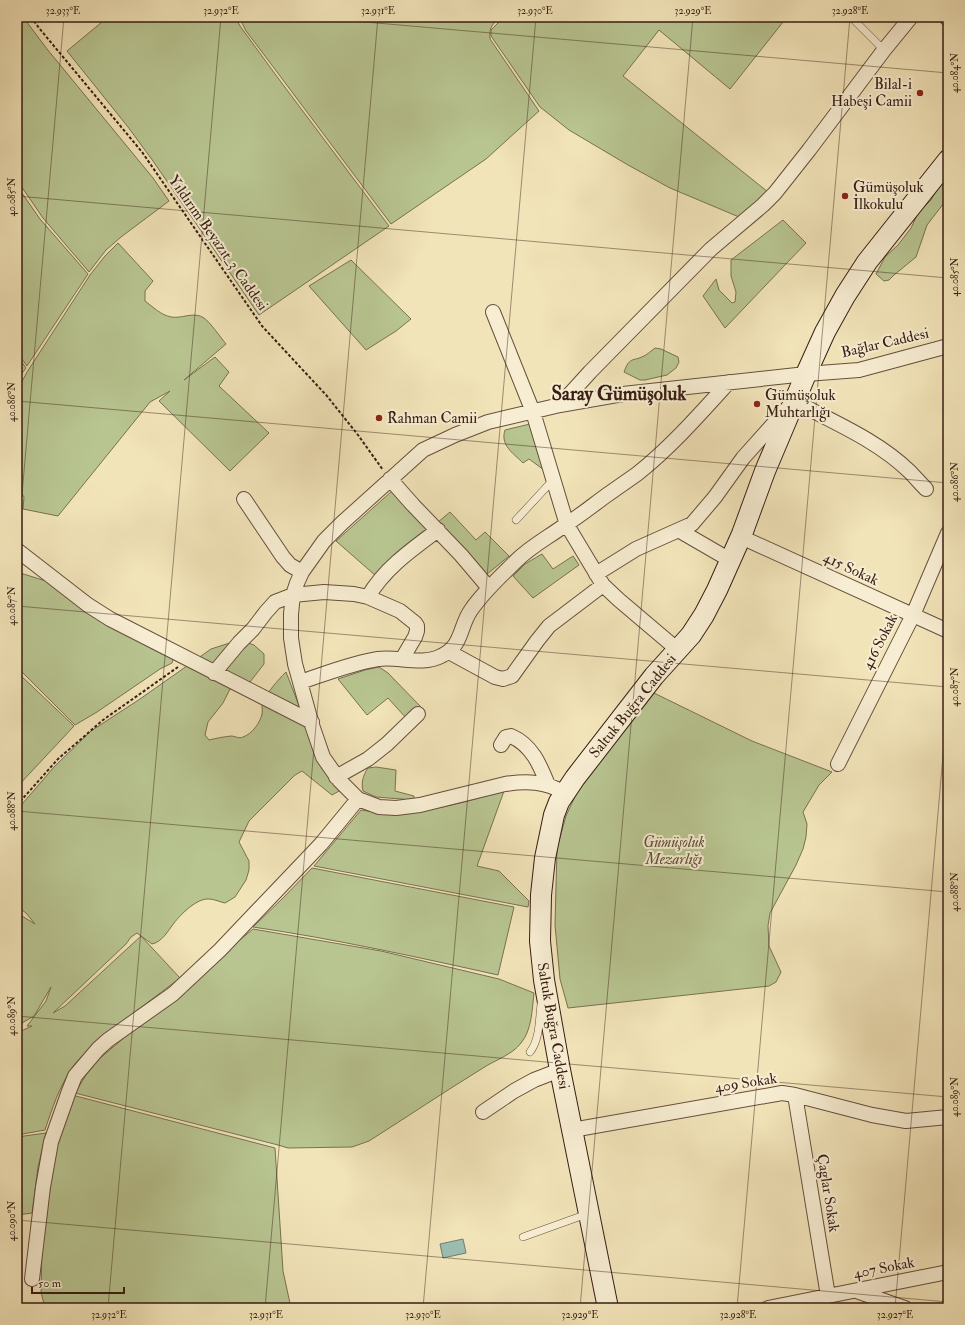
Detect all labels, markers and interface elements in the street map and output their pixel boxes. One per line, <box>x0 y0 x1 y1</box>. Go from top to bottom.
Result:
text: 32.933°E <box>46 5 80 17</box>
text: 32.932°E <box>203 5 239 17</box>
text: 32.931°E <box>361 5 395 17</box>
text: 32.930°E <box>517 5 553 17</box>
text: 32.929°E <box>675 5 711 17</box>
text: 32.928°E <box>832 5 868 17</box>
text: 40.084°N <box>949 53 961 93</box>
place label: Bilal-i Habeşi Camii <box>831 75 912 111</box>
marker: Bilal-i Habeşi Camii <box>915 88 925 98</box>
street label: Yıldırım Beyazıt_3 Caddesi <box>164 172 272 314</box>
text: 40.085°N <box>6 177 18 217</box>
place label: Gümüşoluk İlkokulu <box>853 178 924 214</box>
marker: Gümüşoluk İlkokulu <box>840 191 850 201</box>
text: 40.085°N <box>949 257 961 297</box>
street label: Bağlar Caddesi <box>839 324 931 362</box>
text: 40.086°N <box>6 382 18 422</box>
district label: Saray Gümüşoluk <box>552 382 687 407</box>
place label: Gümüşoluk Muhtarlığı <box>765 386 836 422</box>
marker: Gümüşoluk Muhtarlığı <box>752 399 762 409</box>
place label: Rahman Camii <box>387 409 477 428</box>
marker: Rahman Camii <box>374 413 384 423</box>
text: 40.086°N <box>949 462 961 502</box>
street label: 415 Sokak <box>820 548 882 590</box>
text: 40.087°N <box>6 586 18 626</box>
street label: 416 Sokak <box>858 611 902 673</box>
street label: Saltuk Buğra Caddesi <box>585 650 681 762</box>
text: 40.087°N <box>949 667 961 707</box>
text: 40.088°N <box>6 791 18 831</box>
park label: Gümüşoluk Mezarlığı <box>643 833 705 869</box>
text: 40.088°N <box>949 872 961 912</box>
street label: Saltuk Buğra Caddesi <box>532 961 574 1091</box>
text: 40.089°N <box>6 996 18 1036</box>
street label: 409 Sokak <box>714 1069 778 1097</box>
text: 40.089°N <box>949 1077 961 1117</box>
street label: Çaglar Sokak <box>812 1152 844 1234</box>
text: 40.090°N <box>6 1201 18 1241</box>
street label: 407 Sokak <box>852 1253 916 1283</box>
scale bar <box>32 1269 124 1295</box>
text: 50 m <box>38 1276 62 1291</box>
text: 32.932°E <box>91 1309 127 1321</box>
text: 32.931°E <box>249 1309 283 1321</box>
text: 32.930°E <box>405 1309 441 1321</box>
text: 32.929°E <box>562 1309 598 1321</box>
text: 32.928°E <box>720 1309 756 1321</box>
text: 32.927°E <box>877 1309 913 1321</box>

